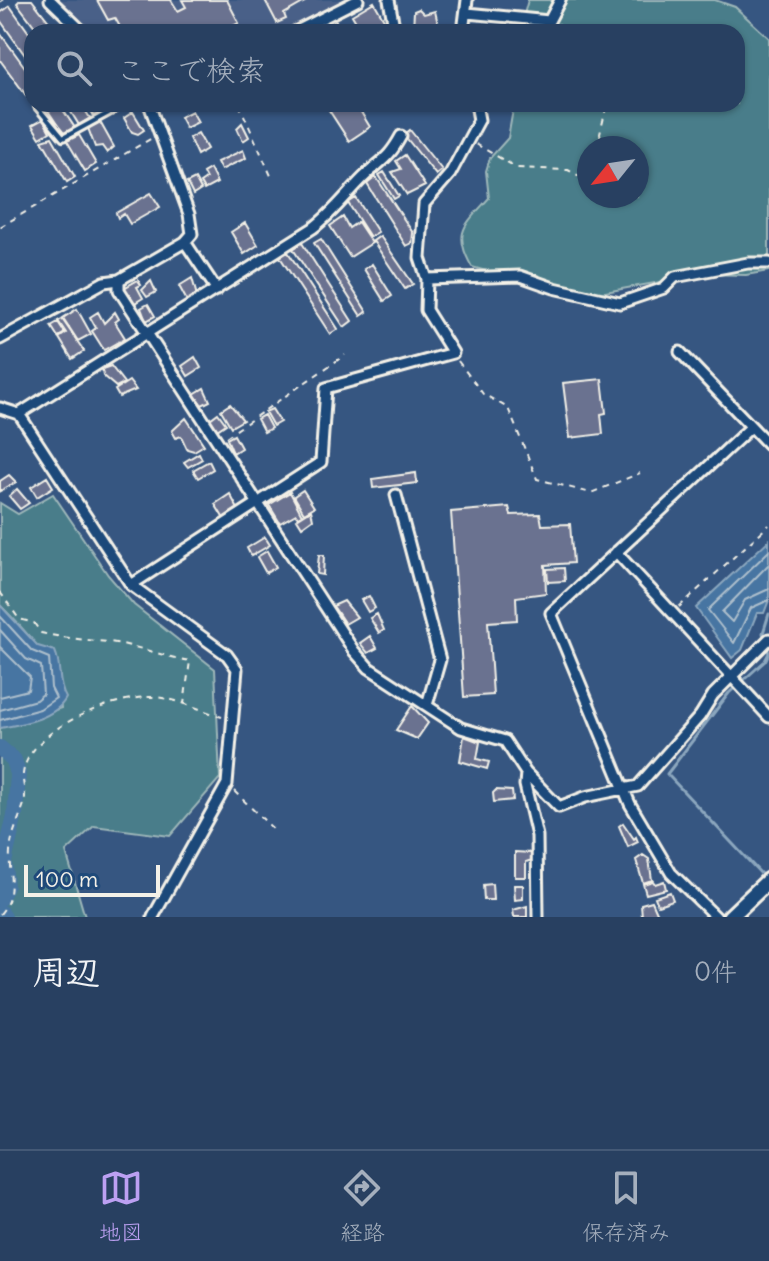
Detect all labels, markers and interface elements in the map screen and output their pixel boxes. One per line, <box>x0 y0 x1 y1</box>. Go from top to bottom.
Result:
search box <box>24 24 745 112</box>
icon: search <box>52 46 96 90</box>
text: ここで検索 <box>116 51 266 89</box>
north arrow <box>577 136 649 208</box>
scale bar <box>24 861 160 897</box>
text: 100 m <box>36 865 98 893</box>
text: 周辺 <box>32 950 100 993</box>
text: 0件 <box>694 955 737 988</box>
tab: 地図 <box>99 1166 143 1246</box>
tab: 経路 <box>340 1166 384 1246</box>
tab: 保存済み <box>582 1166 670 1246</box>

